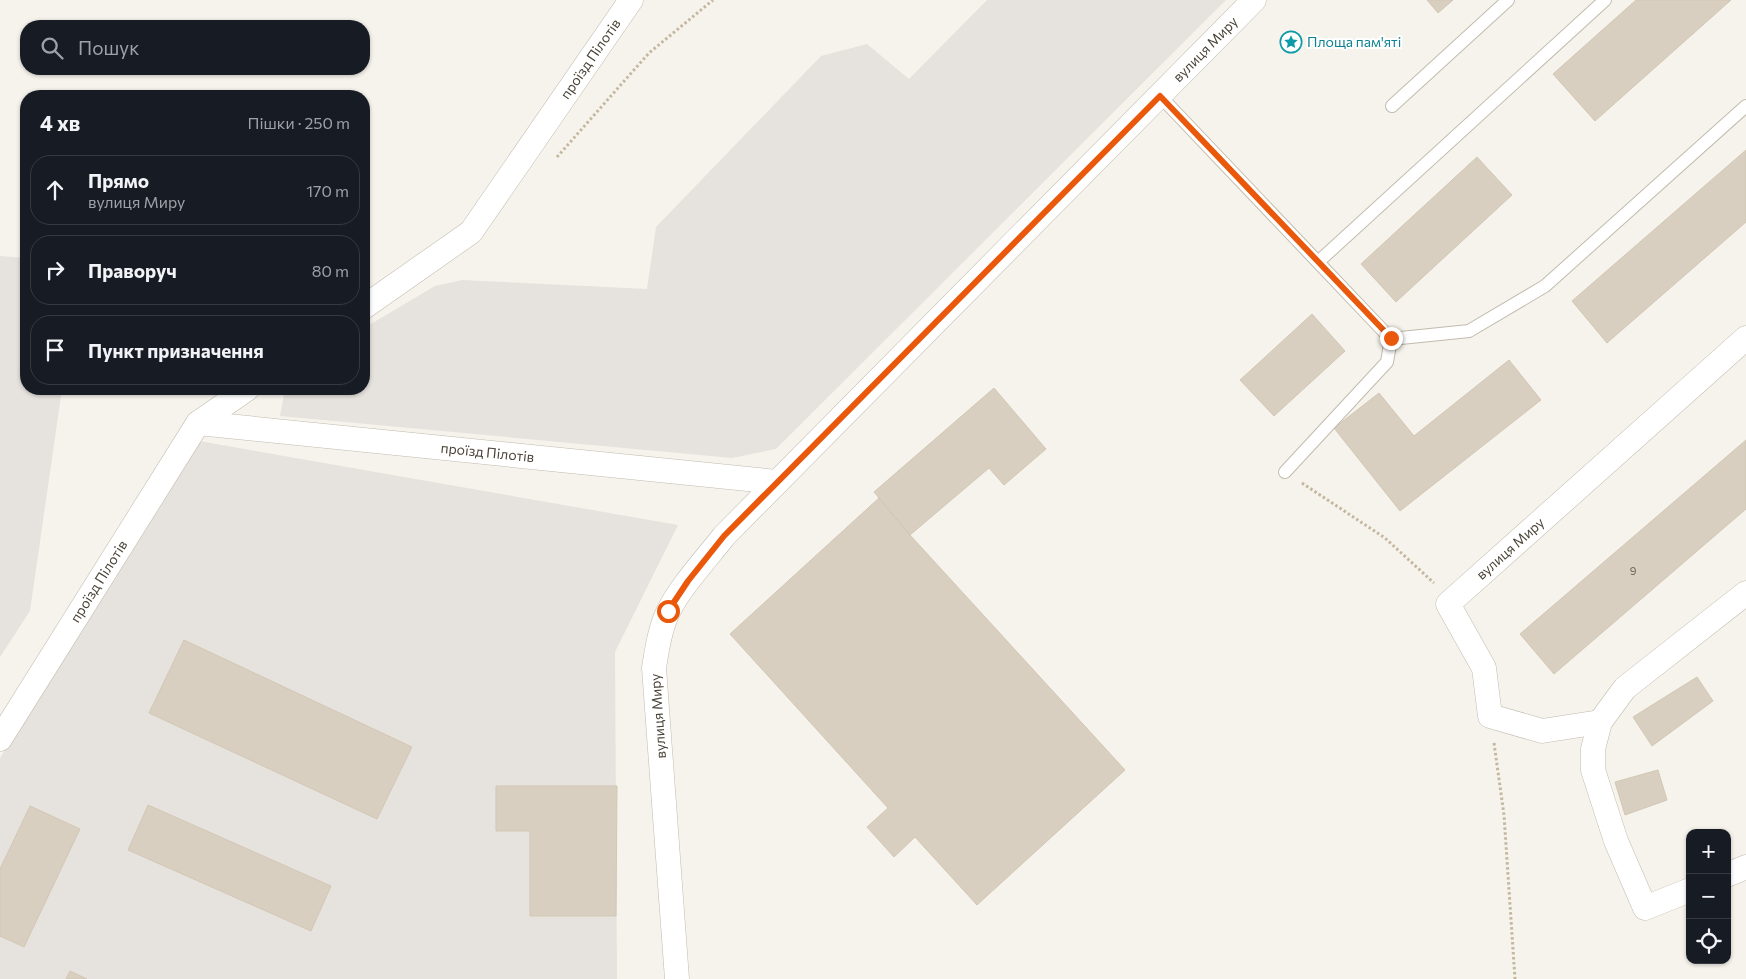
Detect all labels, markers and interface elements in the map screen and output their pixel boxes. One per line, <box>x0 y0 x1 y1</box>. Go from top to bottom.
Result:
street label: вулиця Миру <box>1169 13 1241 85</box>
street label: проїзд Пілотів <box>556 15 624 102</box>
search box <box>20 20 370 75</box>
place icon: Площа пам'яті <box>1279 30 1303 54</box>
place label: Площа пам'яті <box>1307 33 1401 50</box>
icon: search <box>38 34 66 62</box>
text: Пошук <box>78 36 139 59</box>
text: 4 хв <box>40 110 80 135</box>
text: Пішки · 250 m <box>247 113 350 132</box>
text: Прямо <box>88 169 149 192</box>
icon: ahead <box>41 176 69 204</box>
text: 170 m <box>306 181 349 200</box>
text: вулиця Миру <box>88 192 185 211</box>
icon: right <box>41 256 69 284</box>
text: Праворуч <box>88 259 177 282</box>
text: 80 m <box>312 261 349 280</box>
route end <box>1380 327 1403 350</box>
icon: arrive <box>41 336 69 364</box>
text: Пункт призначення <box>88 339 264 362</box>
street label: проїзд Пілотів <box>440 439 535 465</box>
street label: вулиця Миру <box>1472 513 1547 583</box>
street label: проїзд Пілотів <box>66 537 130 625</box>
house number: 9 <box>1630 564 1637 577</box>
route start <box>657 600 680 623</box>
street label: вулиця Миру <box>646 673 669 759</box>
map controls <box>1686 829 1731 964</box>
button: + <box>1686 829 1731 874</box>
button: − <box>1686 874 1731 919</box>
button: locate <box>1686 919 1731 964</box>

